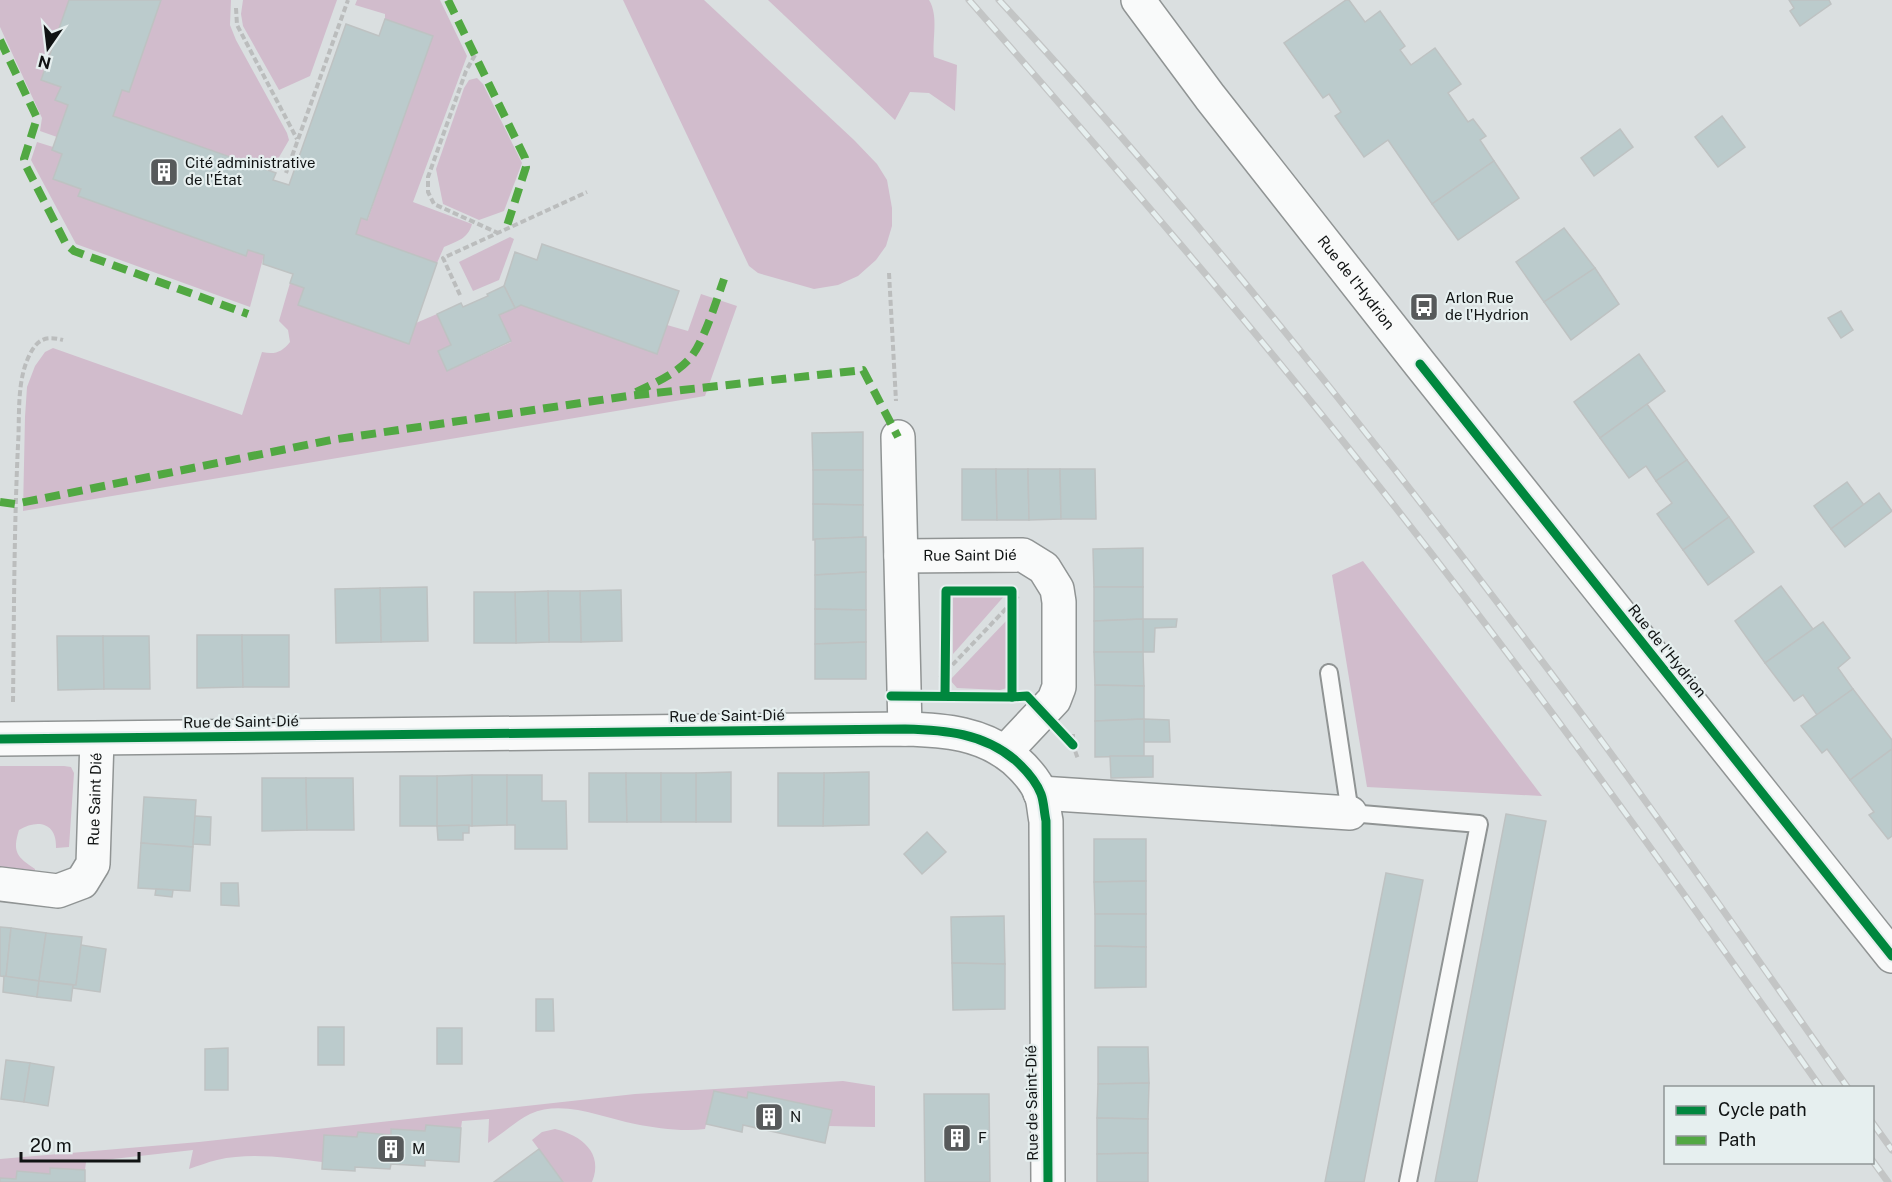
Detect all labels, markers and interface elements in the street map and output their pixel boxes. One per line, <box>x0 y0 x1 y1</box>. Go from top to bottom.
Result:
north arrow <box>18 18 78 78</box>
text: N <box>36 51 53 73</box>
place label: Cité administrative de l'État <box>185 154 316 188</box>
building icon: Cité administrative de l'État <box>148 156 180 188</box>
street label: Rue de l'Hydrion <box>1314 232 1398 333</box>
place label: Arlon Rue de l'Hydrion <box>1445 289 1529 323</box>
bus stop icon: Arlon Rue de l'Hydrion <box>1408 291 1440 323</box>
street label: Rue Saint Dié <box>923 546 1017 564</box>
street label: Rue de l'Hydrion <box>1625 601 1710 700</box>
street label: Rue de Saint-Dié <box>669 706 785 725</box>
street label: Rue de Saint-Dié <box>183 712 299 731</box>
street label: Rue Saint Dié <box>85 752 105 846</box>
street label: Rue de Saint-Dié <box>1022 1045 1041 1161</box>
legend <box>1664 1086 1874 1164</box>
text: Cycle path <box>1718 1099 1807 1120</box>
building icon: N <box>753 1101 785 1133</box>
place label: N <box>790 1108 801 1125</box>
building icon: F <box>941 1122 973 1154</box>
scale bar <box>21 1125 140 1163</box>
place label: F <box>978 1129 987 1146</box>
text: Path <box>1718 1129 1756 1150</box>
building icon: M <box>375 1133 407 1165</box>
text: 20 m <box>30 1135 72 1156</box>
place label: M <box>412 1140 425 1157</box>

